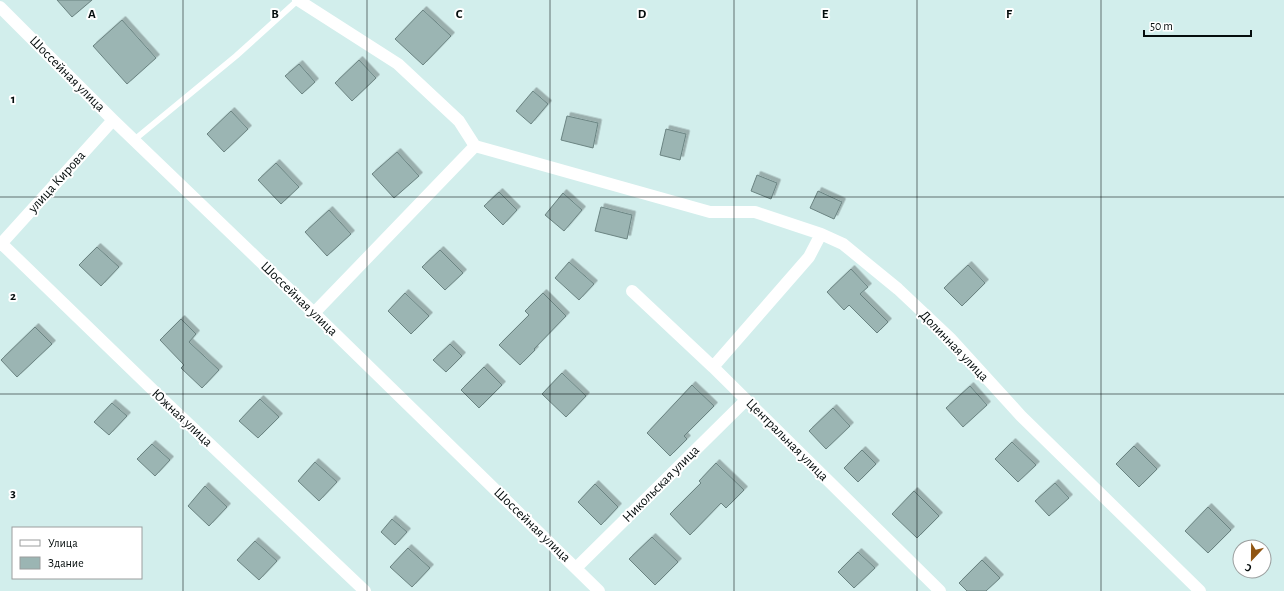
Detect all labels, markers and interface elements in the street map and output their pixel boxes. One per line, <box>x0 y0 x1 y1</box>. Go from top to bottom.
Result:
text: A <box>88 8 96 21</box>
text: B <box>271 8 279 21</box>
text: C <box>456 8 463 21</box>
text: D <box>638 8 647 21</box>
text: E <box>822 8 829 21</box>
text: F <box>1006 8 1013 21</box>
scale bar <box>1144 12 1251 38</box>
text: 50 m <box>1150 20 1173 32</box>
street label: Шоссейная улица <box>27 34 108 115</box>
text: 1 <box>11 93 15 106</box>
street label: улица Кирова <box>25 148 89 216</box>
street label: Шоссейная улица <box>258 259 340 339</box>
text: 2 <box>10 290 16 303</box>
street label: Долинная улица <box>917 308 992 385</box>
street label: Южная улица <box>149 387 215 450</box>
street label: Центральная улица <box>743 396 831 484</box>
street label: Никольская улица <box>620 442 703 525</box>
street label: Шоссейная улица <box>491 485 573 565</box>
text: 3 <box>10 487 16 500</box>
legend <box>12 527 142 579</box>
text: Улица <box>48 537 78 549</box>
north arrow <box>1232 539 1272 579</box>
text: Здание <box>48 557 84 569</box>
text: С <box>1244 562 1253 574</box>

